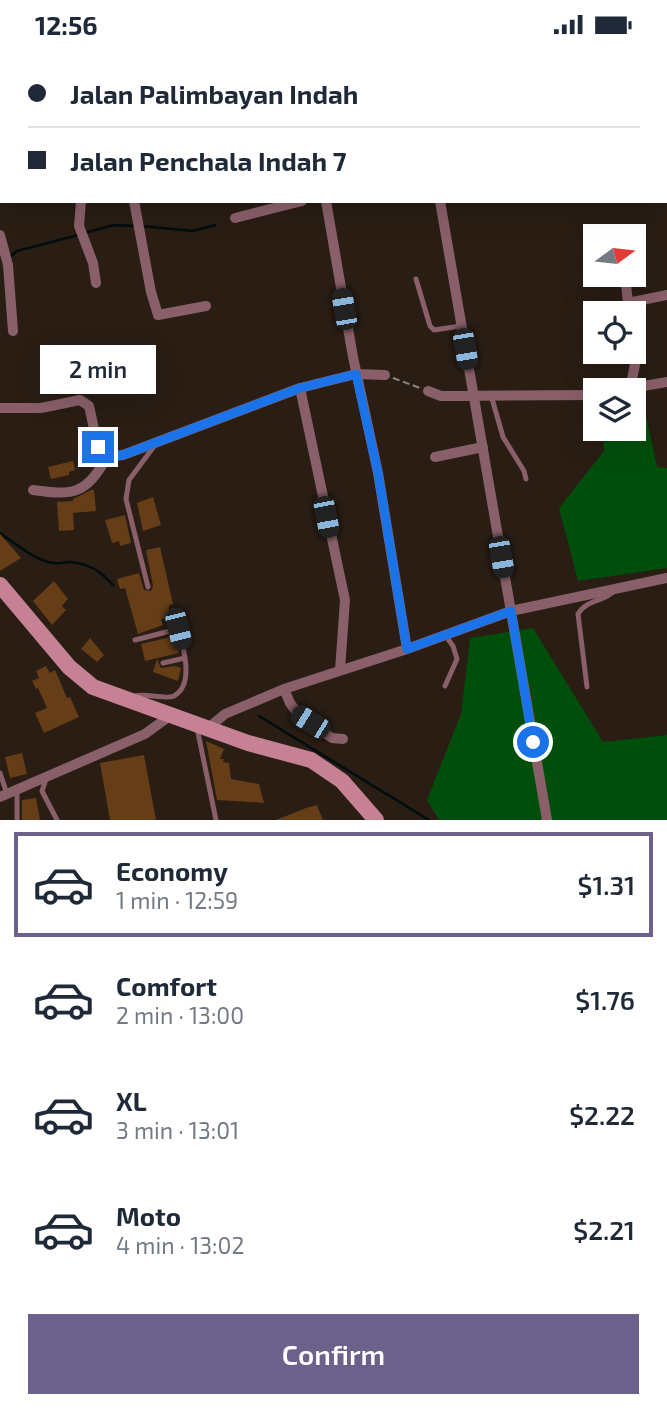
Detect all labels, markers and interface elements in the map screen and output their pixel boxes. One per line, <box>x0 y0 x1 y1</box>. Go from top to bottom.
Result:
text: 12:56 <box>35 9 98 40</box>
text: Jalan Palimbayan Indah <box>70 78 358 109</box>
text: Jalan Penchala Indah 7 <box>70 145 347 176</box>
north arrow <box>583 224 646 287</box>
map controls <box>583 224 646 441</box>
car <box>331 286 358 332</box>
button: locate <box>583 301 646 364</box>
car <box>452 326 479 372</box>
callout: 2 min <box>40 345 156 395</box>
text: 2 min <box>69 355 127 383</box>
button: layers <box>583 378 646 441</box>
route end <box>82 431 114 463</box>
car <box>312 494 341 540</box>
car <box>488 534 515 580</box>
car <box>163 606 194 652</box>
car <box>287 702 334 742</box>
route start <box>517 726 549 758</box>
icon: car <box>32 853 95 916</box>
text: Economy <box>116 855 228 886</box>
text: $1.31 <box>578 869 635 900</box>
text: 1 min · 12:59 <box>116 886 238 914</box>
icon: car <box>32 968 95 1031</box>
text: Comfort <box>116 970 217 1001</box>
text: $1.76 <box>575 984 635 1015</box>
text: 2 min · 13:00 <box>116 1001 244 1029</box>
icon: car <box>32 1083 95 1146</box>
text: XL <box>116 1085 147 1116</box>
text: $2.22 <box>569 1099 635 1130</box>
text: 3 min · 13:01 <box>116 1116 239 1144</box>
icon: car <box>32 1198 95 1261</box>
text: Moto <box>116 1200 181 1231</box>
text: $2.21 <box>573 1214 635 1245</box>
text: 4 min · 13:02 <box>116 1231 244 1259</box>
button: Confirm <box>28 1314 639 1394</box>

